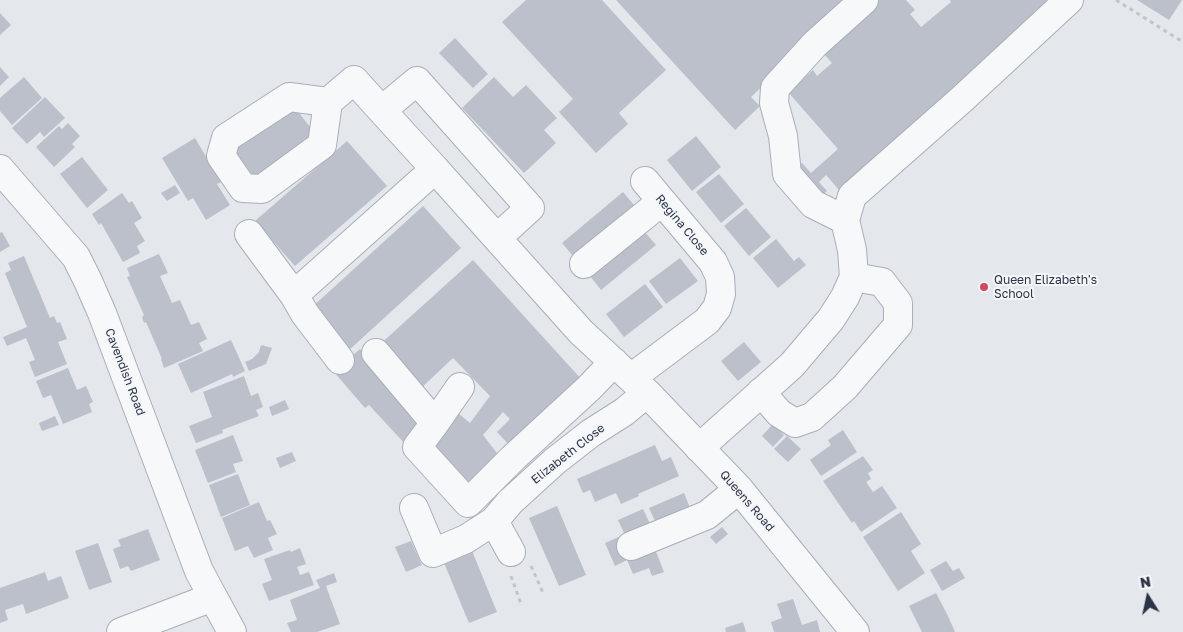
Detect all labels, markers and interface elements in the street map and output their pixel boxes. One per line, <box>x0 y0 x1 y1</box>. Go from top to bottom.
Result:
street label: Regina Close <box>652 192 712 258</box>
place label: Queen Elizabeth's School <box>994 273 1097 301</box>
marker: Queen Elizabeth's School <box>978 281 990 293</box>
street label: Cavendish Road <box>102 326 148 418</box>
street label: Elizabeth Close <box>528 421 608 487</box>
street label: Queens Road <box>717 468 777 534</box>
north arrow <box>1123 572 1173 622</box>
text: N <box>1139 572 1152 591</box>

